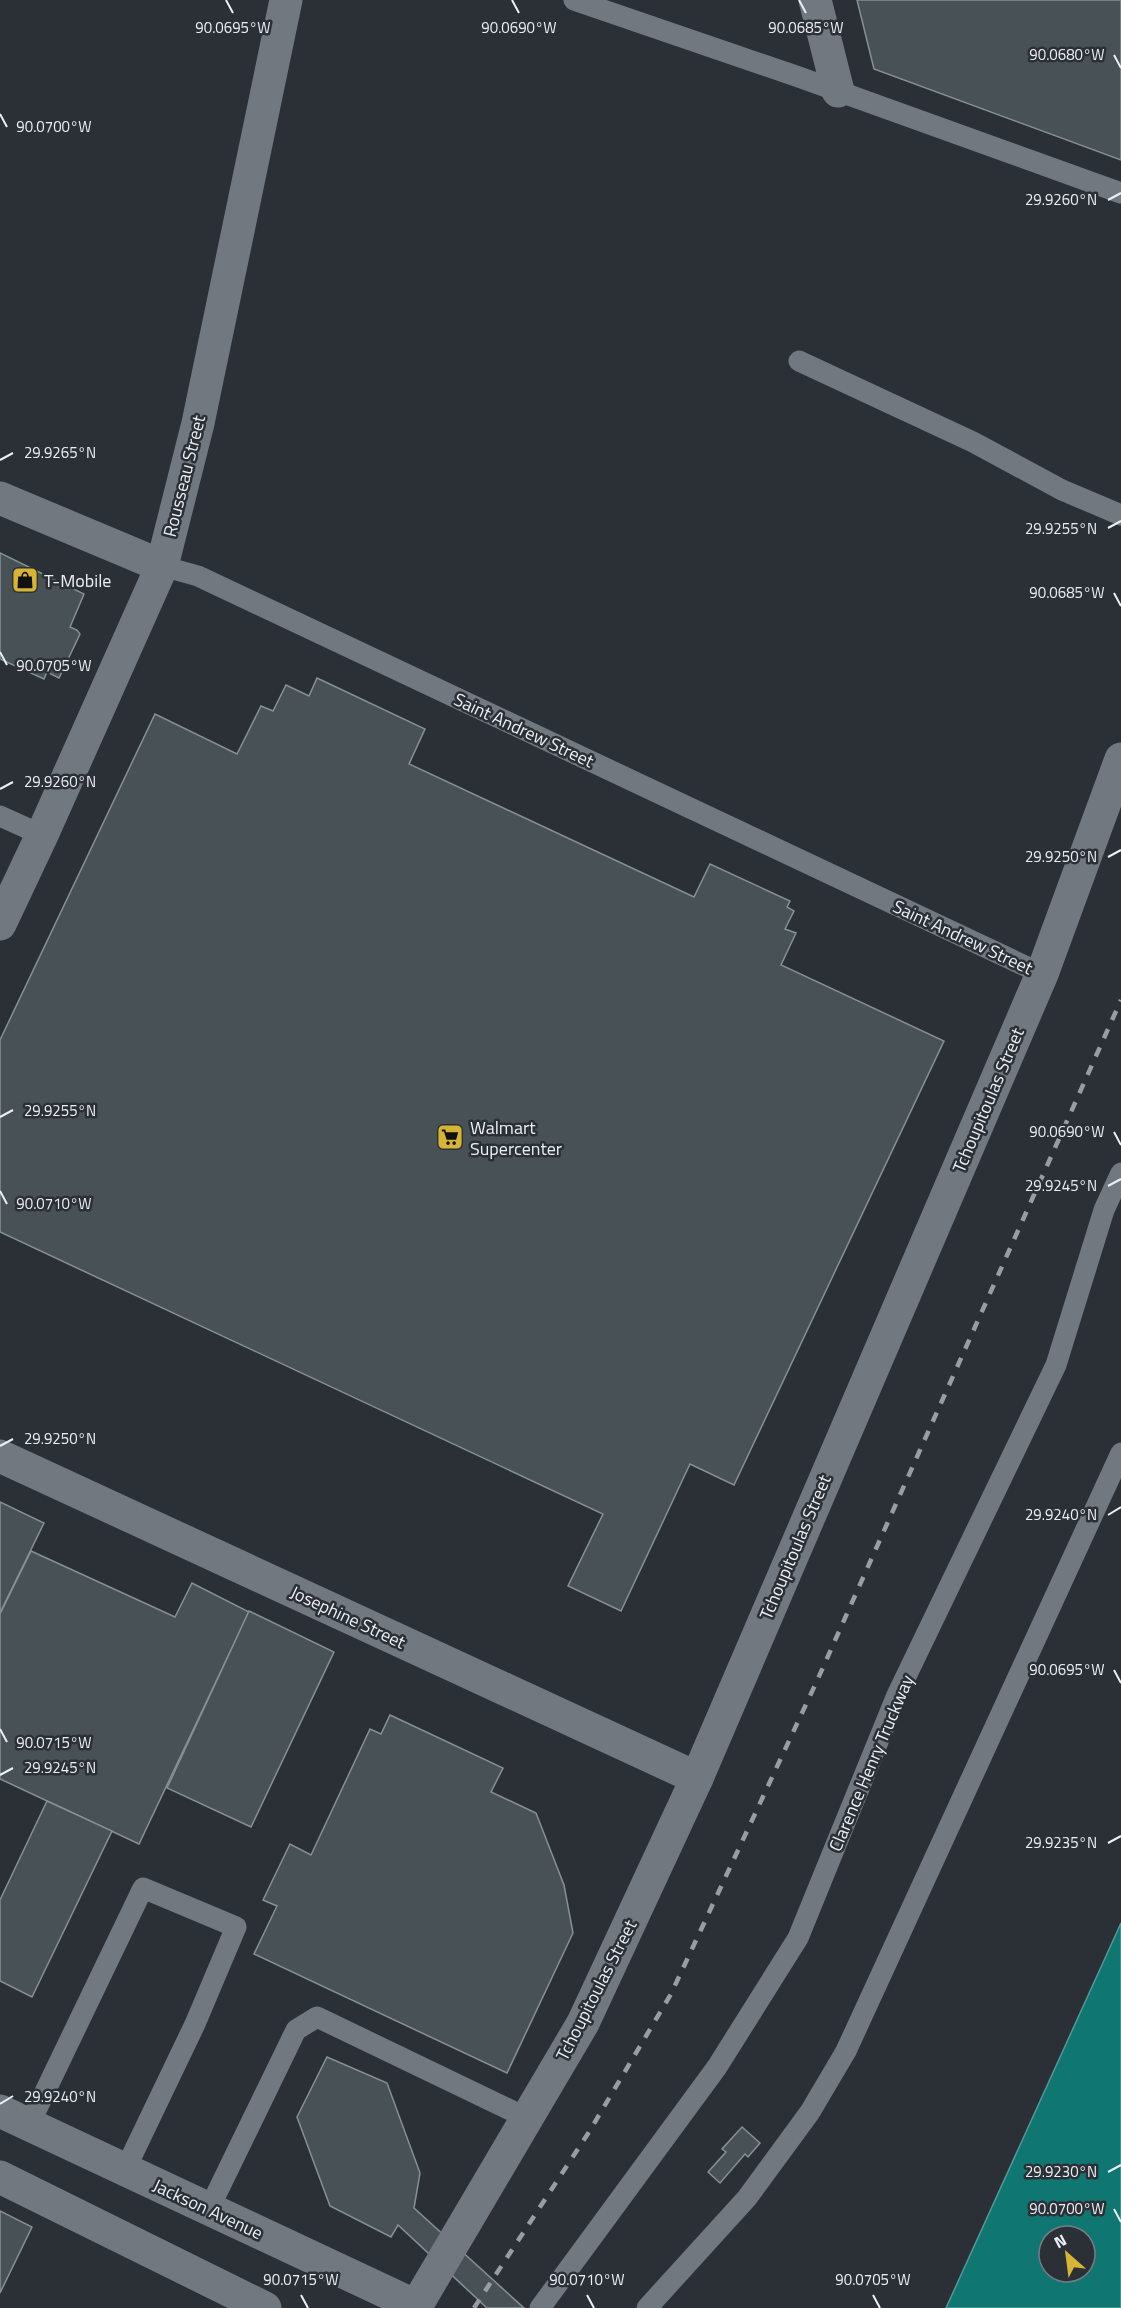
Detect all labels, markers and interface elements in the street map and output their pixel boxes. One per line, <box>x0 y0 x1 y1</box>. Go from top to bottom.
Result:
text: 90.0695°W <box>195 16 271 39</box>
text: 90.0690°W <box>481 16 557 39</box>
text: 90.0685°W <box>768 16 844 39</box>
text: 90.0680°W <box>1029 43 1105 66</box>
text: 90.0700°W <box>16 115 92 138</box>
text: 29.9260°N <box>1025 188 1097 211</box>
street label: Rousseau Street <box>156 412 212 540</box>
text: 29.9265°N <box>24 441 96 464</box>
text: 29.9255°N <box>1025 517 1097 540</box>
shop icon: T-Mobile <box>10 565 40 595</box>
place label: T-Mobile <box>44 567 111 594</box>
text: 90.0685°W <box>1029 581 1105 604</box>
text: 90.0705°W <box>16 654 92 677</box>
street label: Saint Andrew Street <box>450 686 599 775</box>
text: 29.9260°N <box>24 770 96 793</box>
text: 29.9250°N <box>1025 845 1097 868</box>
street label: Saint Andrew Street <box>889 893 1038 982</box>
street label: Tchoupitoulas Street <box>945 1023 1031 1177</box>
text: 29.9255°N <box>24 1099 96 1122</box>
place label: Walmart Supercenter <box>470 1114 562 1162</box>
text: 90.0690°W <box>1029 1120 1105 1143</box>
supermarket icon: Walmart Supercenter <box>435 1122 465 1152</box>
text: 29.9245°N <box>1025 1174 1097 1197</box>
text: 90.0710°W <box>16 1192 92 1215</box>
text: 29.9250°N <box>24 1427 96 1450</box>
street label: Tchoupitoulas Street <box>752 1470 838 1624</box>
text: 29.9240°N <box>1025 1503 1097 1526</box>
street label: Josephine Street <box>286 1578 411 1656</box>
text: 90.0695°W <box>1029 1658 1105 1681</box>
street label: Clarence Henry Truckway <box>822 1670 921 1856</box>
text: 90.0715°W <box>16 1731 92 1754</box>
text: 29.9245°N <box>24 1756 96 1779</box>
text: 29.9235°N <box>1025 1831 1097 1854</box>
street label: Tchoupitoulas Street <box>549 1914 644 2065</box>
text: 29.9240°N <box>24 2085 96 2108</box>
text: 29.9230°N <box>1025 2160 1097 2183</box>
street label: Jackson Avenue <box>149 2172 267 2246</box>
text: 90.0700°W <box>1029 2197 1105 2220</box>
north arrow <box>1037 2224 1097 2284</box>
text: N <box>1049 2228 1070 2254</box>
text: 90.0715°W <box>263 2268 339 2291</box>
text: 90.0710°W <box>549 2268 625 2291</box>
text: 90.0705°W <box>835 2268 911 2291</box>

